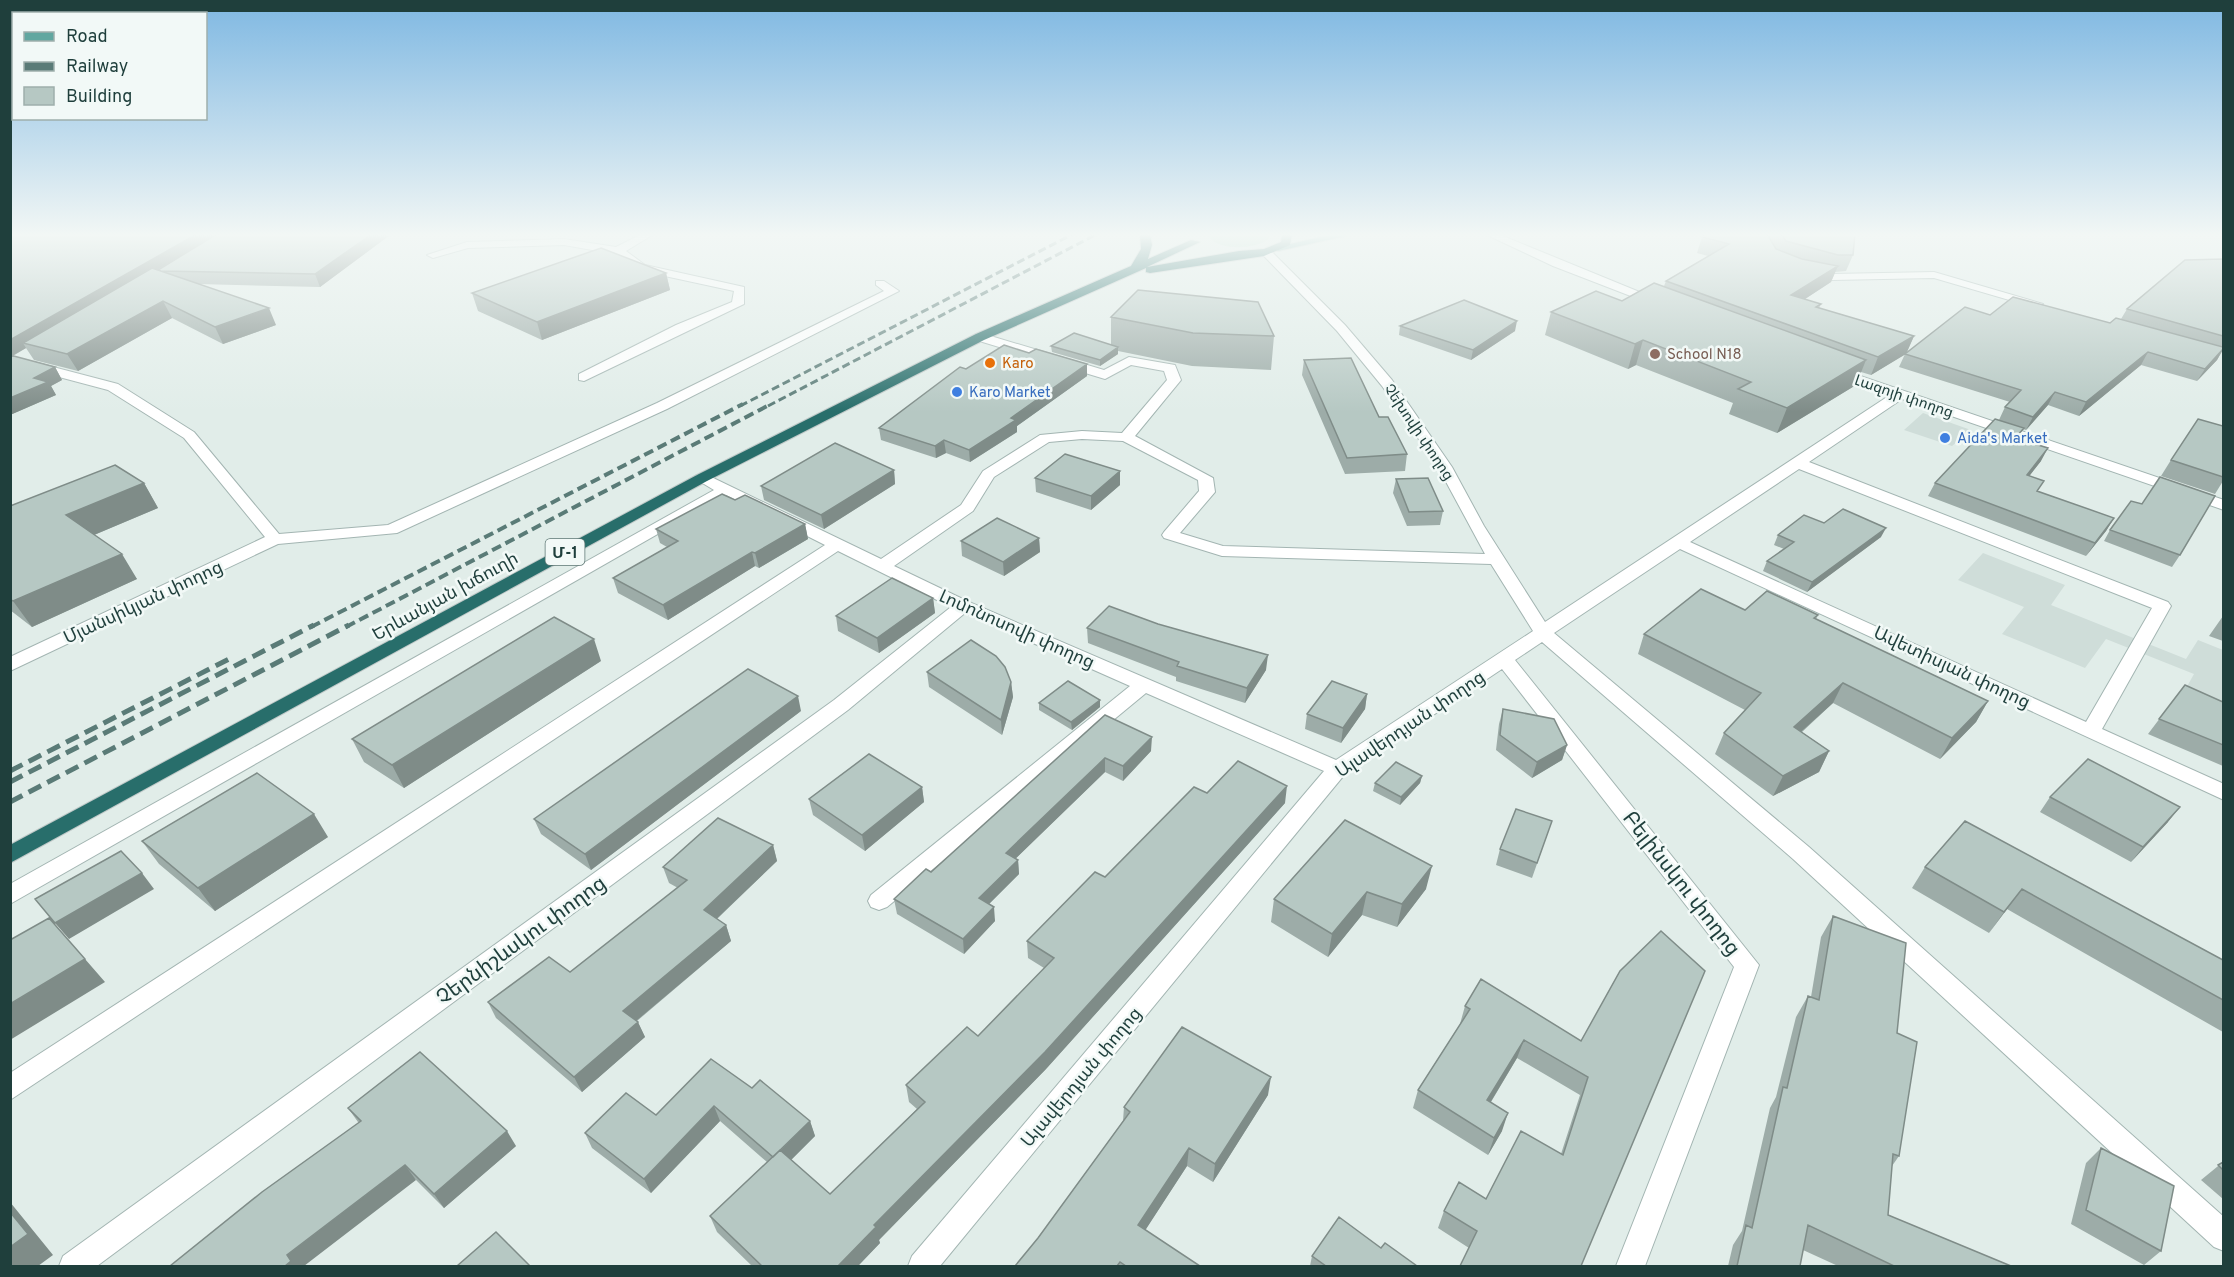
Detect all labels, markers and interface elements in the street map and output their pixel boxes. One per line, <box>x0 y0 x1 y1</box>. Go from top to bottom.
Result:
legend <box>12 12 207 120</box>
text: Road <box>66 26 108 49</box>
text: Railway <box>66 56 128 79</box>
text: Building <box>66 86 132 109</box>
place label: School N18 <box>1667 346 1742 365</box>
marker: School N18 <box>1648 347 1662 361</box>
place label: Karo <box>1002 355 1034 374</box>
marker: Karo <box>983 356 997 370</box>
street label: Լազոյի փողոց <box>1851 372 1956 423</box>
street label: Չեխովի փողոց <box>1378 381 1457 485</box>
place label: Karo Market <box>969 384 1051 403</box>
marker: Karo Market <box>950 385 964 399</box>
place label: Aida's Market <box>1957 430 2048 449</box>
marker: Aida's Market <box>1938 431 1952 445</box>
road number: Մ-1 <box>546 539 584 565</box>
street label: Երևանյան խճուղի <box>369 548 523 647</box>
street label: Մյանսիկյան փողոց <box>60 556 227 650</box>
street label: Լոմոնոսովի փողոց <box>935 586 1098 675</box>
street label: Ավետիսյան փողոց <box>1869 622 2033 715</box>
street label: Ալավերդյան փողոց <box>1332 667 1490 784</box>
street label: Բելինսկու փողոց <box>1616 806 1746 962</box>
street label: Չերնիշևսկու փողոց <box>432 870 612 1012</box>
street label: Ալավերդյան փողոց <box>1017 1003 1147 1153</box>

